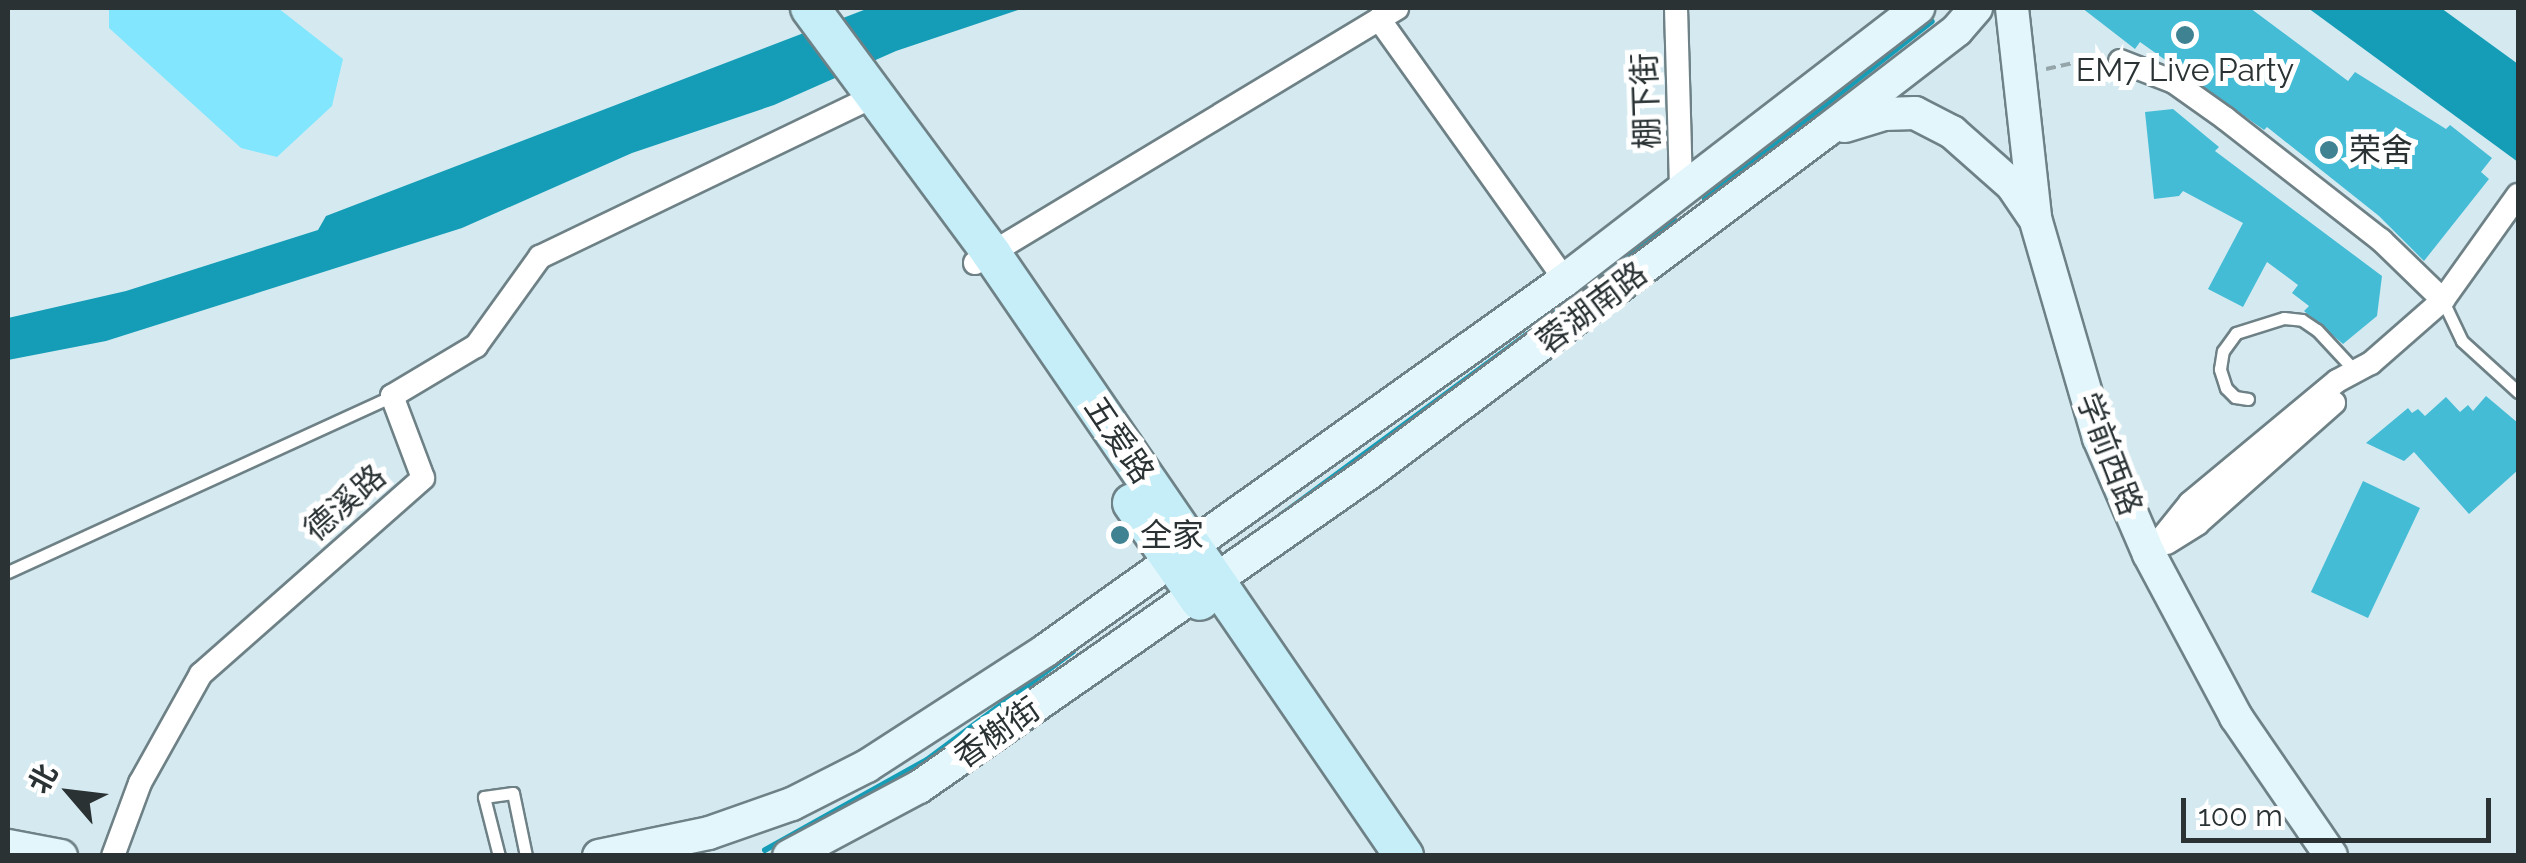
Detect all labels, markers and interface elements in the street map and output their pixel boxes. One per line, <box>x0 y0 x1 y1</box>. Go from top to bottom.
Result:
marker: EM7 Live Party <box>2174 24 2196 46</box>
place label: EM7 Live Party <box>2076 51 2294 89</box>
street label: 棚下街 <box>1625 52 1667 150</box>
place label: 荣舍 <box>2349 131 2413 169</box>
marker: 荣舍 <box>2318 139 2340 161</box>
street label: 蓉湖南路 <box>1529 254 1655 362</box>
street label: 学前西路 <box>2068 387 2150 521</box>
street label: 五爱路 <box>1076 389 1162 491</box>
street label: 德溪路 <box>296 457 394 549</box>
place label: 全家 <box>1140 516 1204 554</box>
marker: 全家 <box>1109 524 1131 546</box>
street label: 香榭街 <box>947 690 1047 776</box>
north arrow <box>20 743 120 843</box>
text: 北 <box>22 759 64 799</box>
scale bar <box>2186 778 2496 840</box>
text: 100 m <box>2198 798 2283 833</box>

